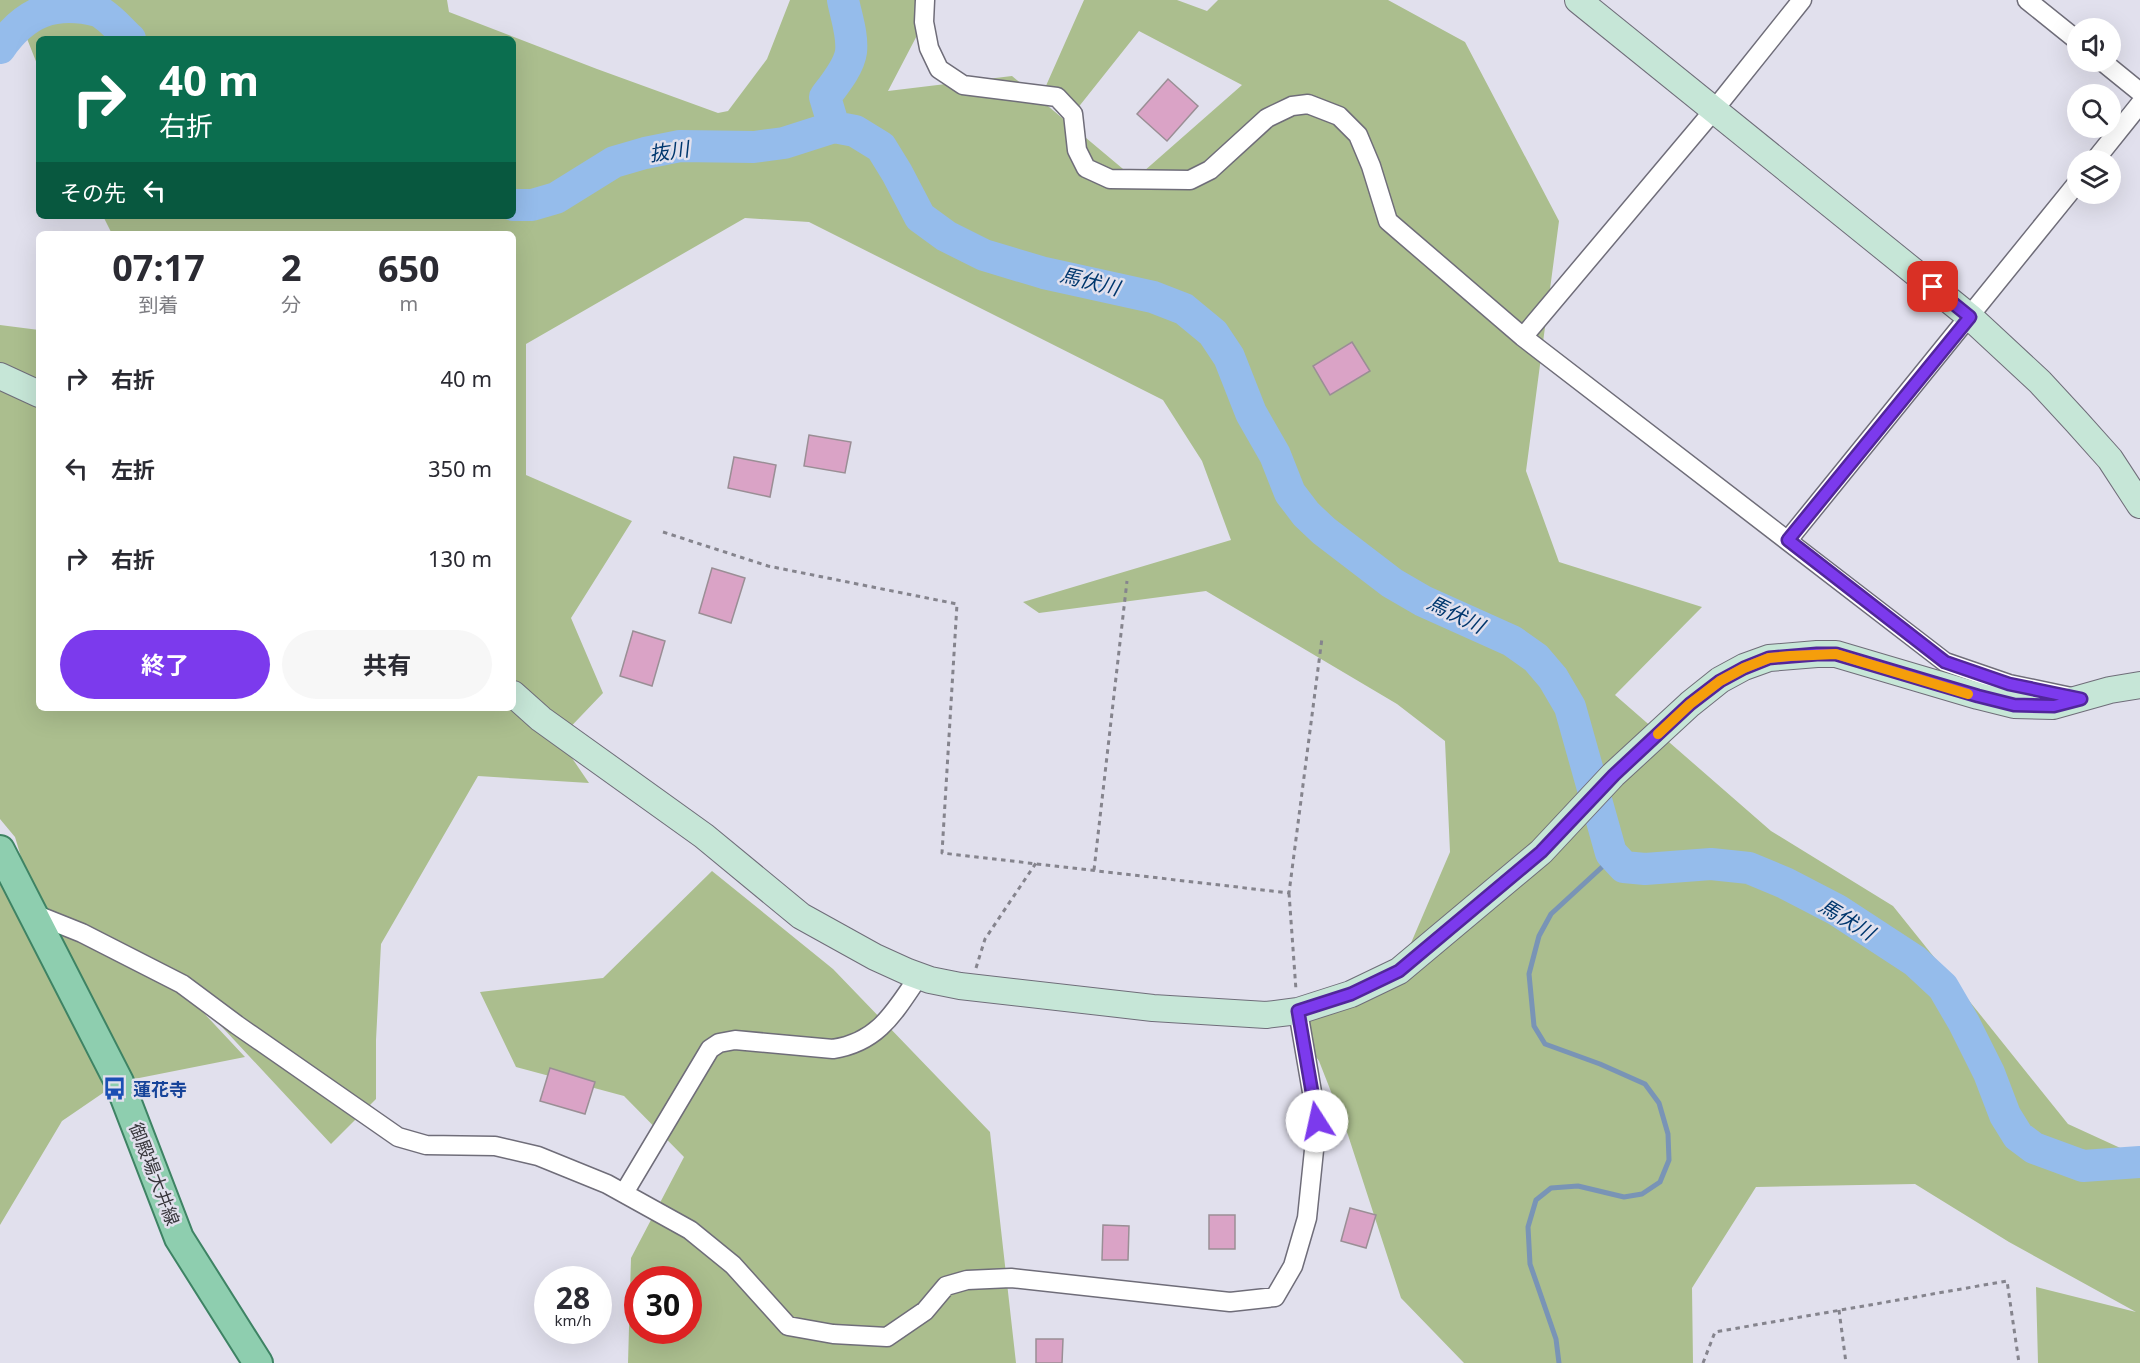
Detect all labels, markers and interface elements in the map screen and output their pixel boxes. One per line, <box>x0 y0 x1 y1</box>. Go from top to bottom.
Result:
map controls <box>2067 18 2121 204</box>
button: sound <box>2067 18 2121 72</box>
text: 40 m <box>159 51 259 108</box>
icon: right <box>60 60 138 138</box>
button: search <box>2067 84 2121 138</box>
text: 右折 <box>159 107 213 144</box>
water label: 抜川 <box>647 135 693 167</box>
button: layers <box>2067 150 2121 204</box>
icon: left <box>138 174 171 207</box>
text: その先 <box>60 177 126 207</box>
text: 07:17 <box>112 243 205 292</box>
text: 2 <box>281 243 302 292</box>
text: 650 <box>378 244 440 293</box>
water label: 馬伏川 <box>1058 261 1124 302</box>
pin <box>1907 261 1958 312</box>
icon: arrive <box>1916 270 1949 303</box>
text: m <box>399 290 418 317</box>
text: 到着 <box>139 291 179 318</box>
text: 分 <box>281 291 301 318</box>
icon: right <box>60 362 93 395</box>
text: 40 m <box>441 363 492 393</box>
text: 右折 <box>111 364 155 394</box>
icon: left <box>60 452 93 485</box>
text: 350 m <box>428 453 492 483</box>
text: 左折 <box>111 454 155 484</box>
icon: right <box>60 542 93 575</box>
text: 130 m <box>428 543 492 573</box>
text: 右折 <box>111 544 155 574</box>
water label: 馬伏川 <box>1423 589 1491 640</box>
button: 終了 <box>60 630 270 699</box>
button: 共有 <box>282 630 492 699</box>
water label: 馬伏川 <box>1814 892 1881 947</box>
bus stop icon: 蓮花寺 <box>102 1076 128 1102</box>
place label: 蓮花寺 <box>133 1077 187 1101</box>
position arrow <box>1285 1089 1349 1153</box>
street label: 御殿場大井線 <box>124 1119 186 1229</box>
speed limit sign: 30 <box>624 1266 702 1344</box>
text: 28 <box>556 1277 590 1318</box>
text: km/h <box>555 1310 591 1330</box>

